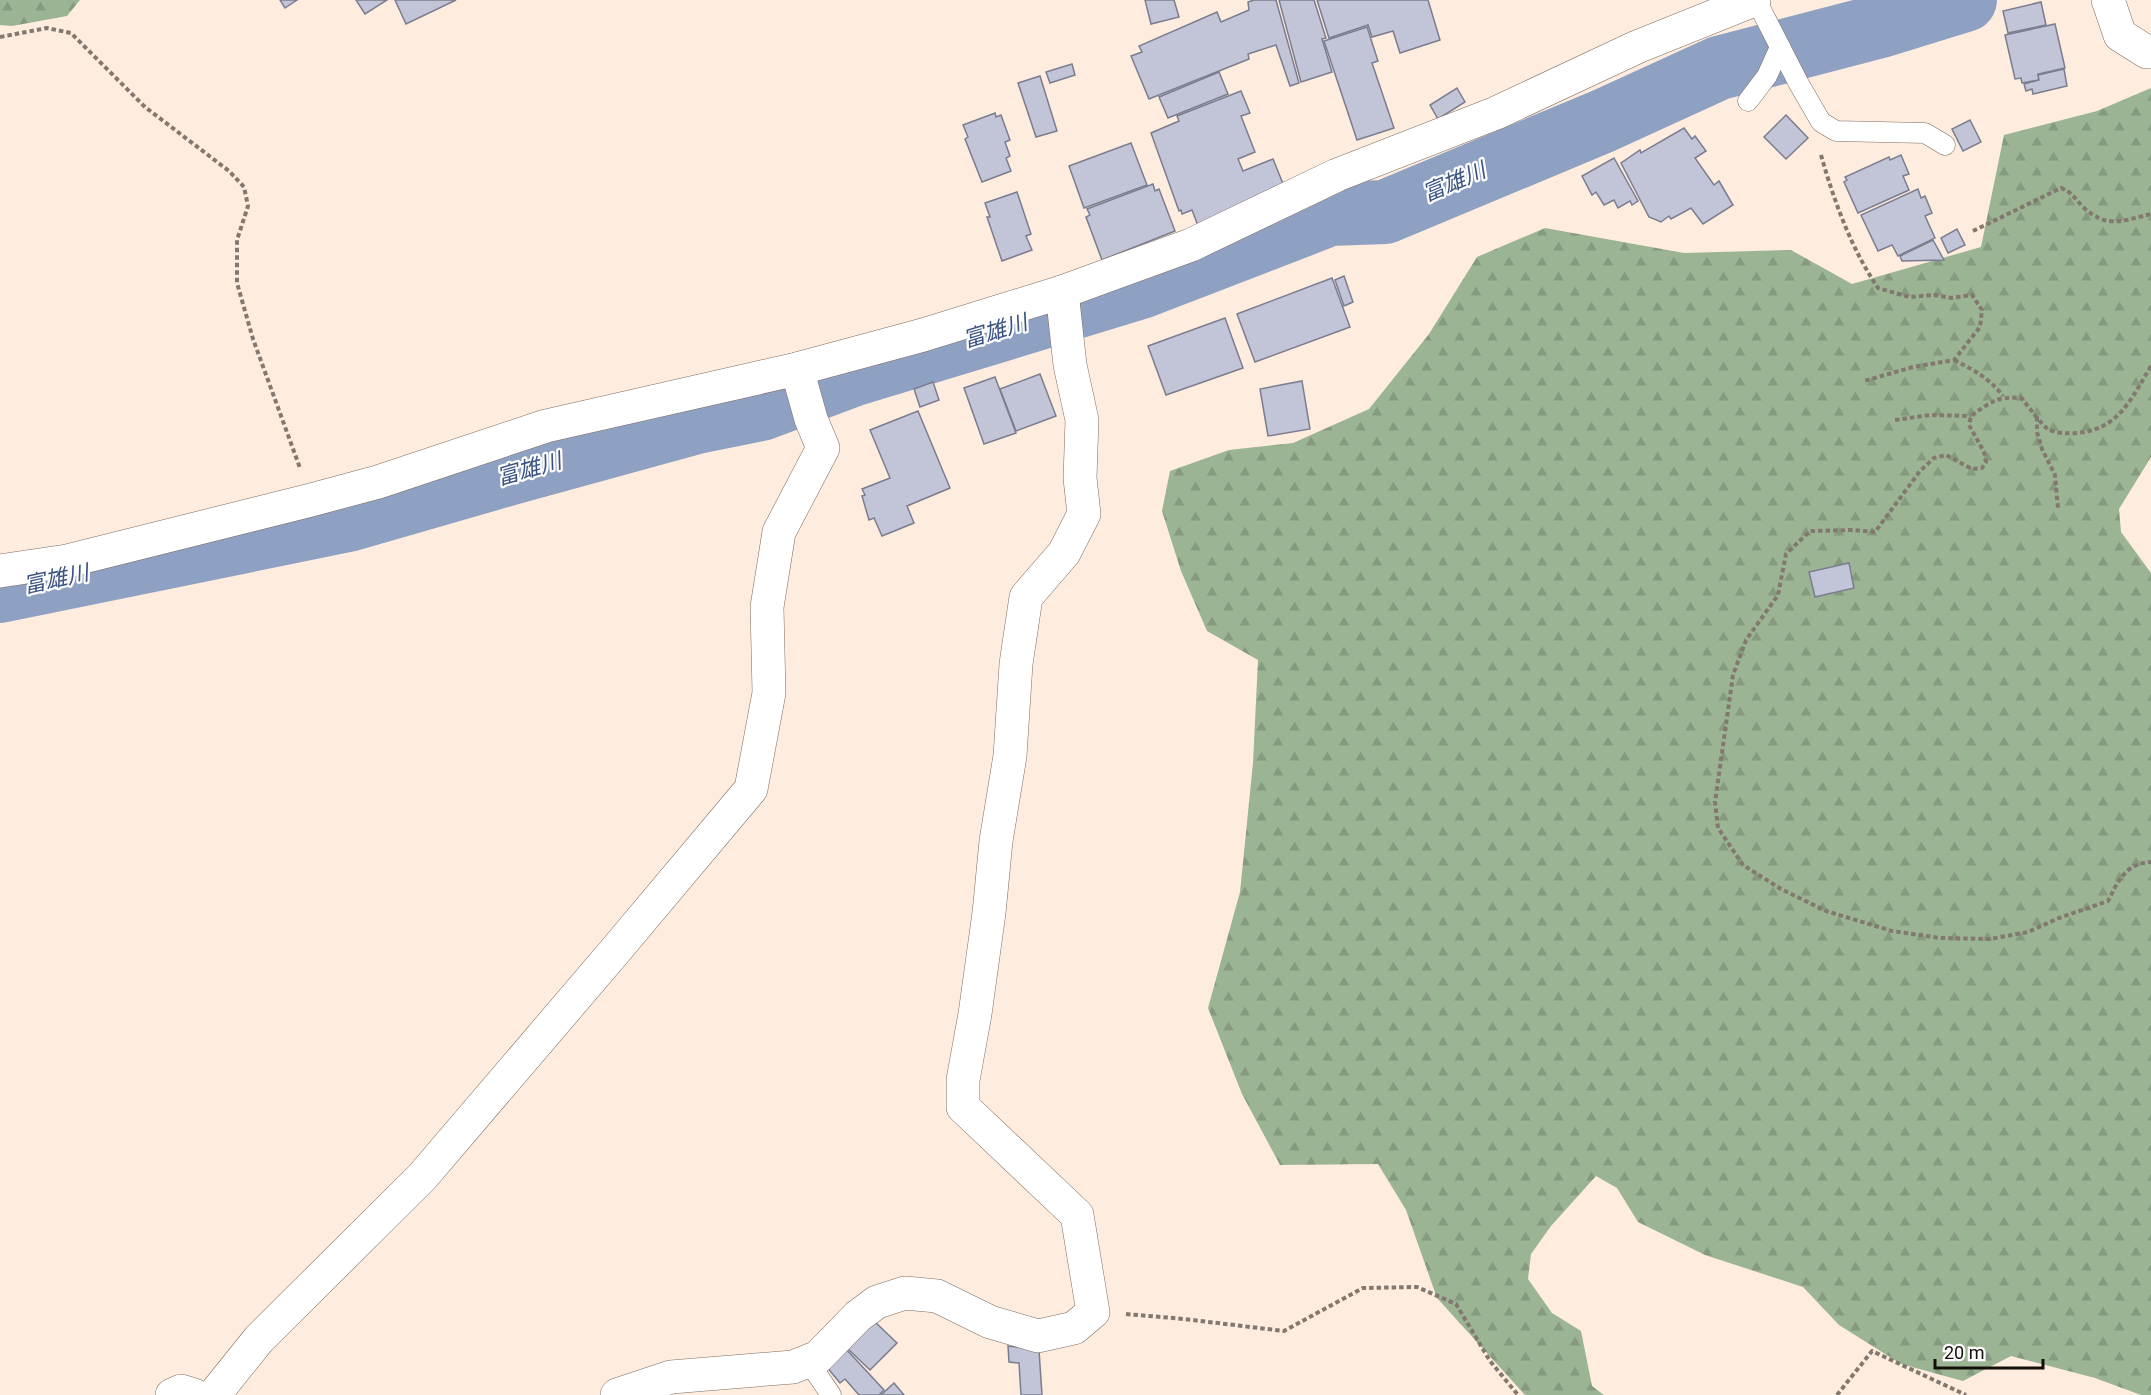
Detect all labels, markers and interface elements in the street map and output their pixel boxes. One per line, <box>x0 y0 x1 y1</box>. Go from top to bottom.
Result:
water label: 富雄川 <box>1419 157 1491 206</box>
water label: 富雄川 <box>960 309 1032 353</box>
water label: 富雄川 <box>494 447 566 490</box>
water label: 富雄川 <box>21 559 93 598</box>
scale bar <box>1935 1332 2043 1370</box>
text: 20 m <box>1944 1342 1984 1363</box>

